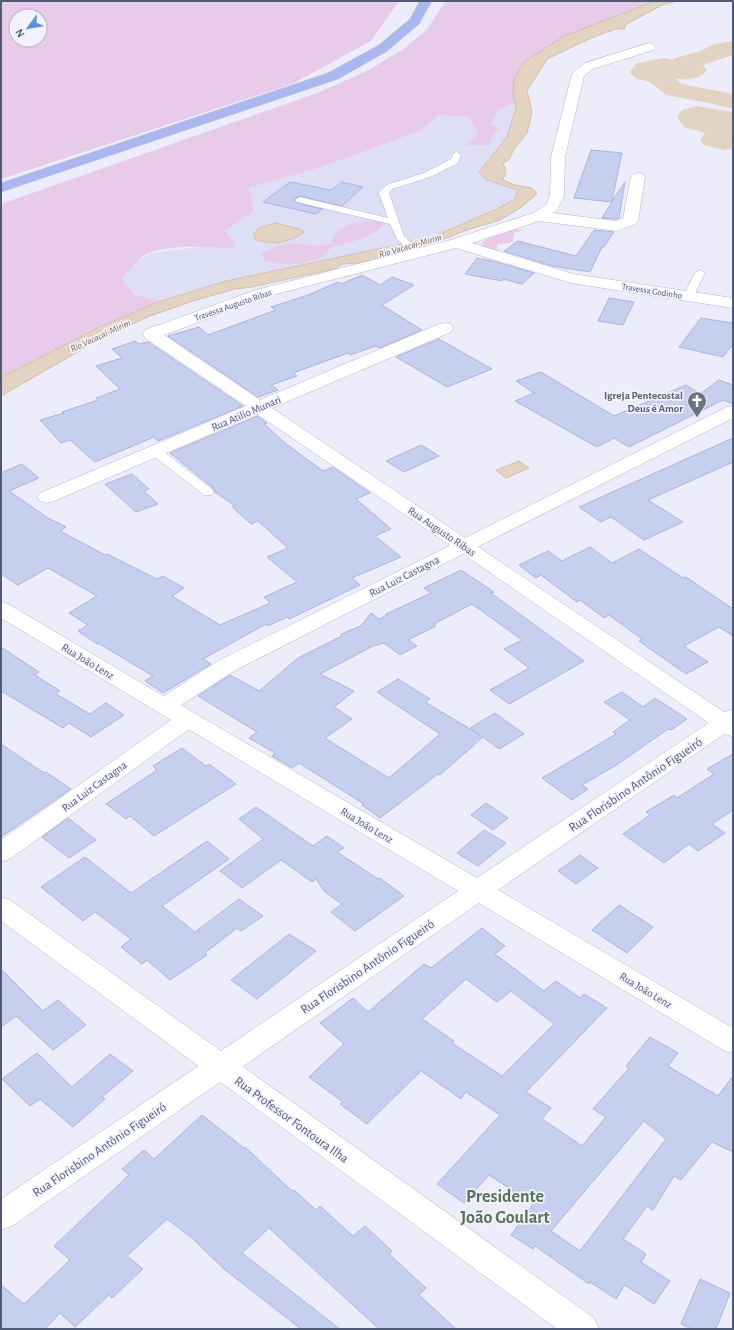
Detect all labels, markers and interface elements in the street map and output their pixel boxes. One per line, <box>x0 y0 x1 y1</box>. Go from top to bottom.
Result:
north arrow <box>8 8 48 48</box>
text: N <box>13 27 27 39</box>
water label: Rio Vacacaí-Mirim <box>378 232 443 260</box>
street label: Travessa Godinho <box>621 282 683 301</box>
street label: Travessa Augusto Ribas <box>194 288 273 323</box>
water label: Rio Vacacaí-Mirim <box>69 318 132 354</box>
place label: Igreja Pentecostal Deus é Amor <box>604 390 683 414</box>
church icon: Igreja Pentecostal Deus é Amor <box>686 390 708 418</box>
street label: Rua Atilio Munari <box>210 394 282 433</box>
street label: Rua Augusto Ribas <box>406 505 478 558</box>
street label: Rua Luiz Castagna <box>367 554 441 599</box>
street label: Rua João Lenz <box>60 642 116 682</box>
street label: Rua Florisbino Antônio Figueiró <box>567 736 705 835</box>
street label: Rua Luiz Castagna <box>60 759 129 814</box>
street label: Rua João Lenz <box>339 806 395 846</box>
street label: Rua Florisbino Antônio Figueiró <box>299 918 437 1017</box>
street label: Rua João Lenz <box>618 971 674 1011</box>
street label: Rua Professor Fontoura Ilha <box>232 1075 350 1166</box>
street label: Rua Florisbino Antônio Figueiró <box>31 1101 169 1200</box>
district label: Presidente João Goulart <box>460 1188 550 1227</box>

